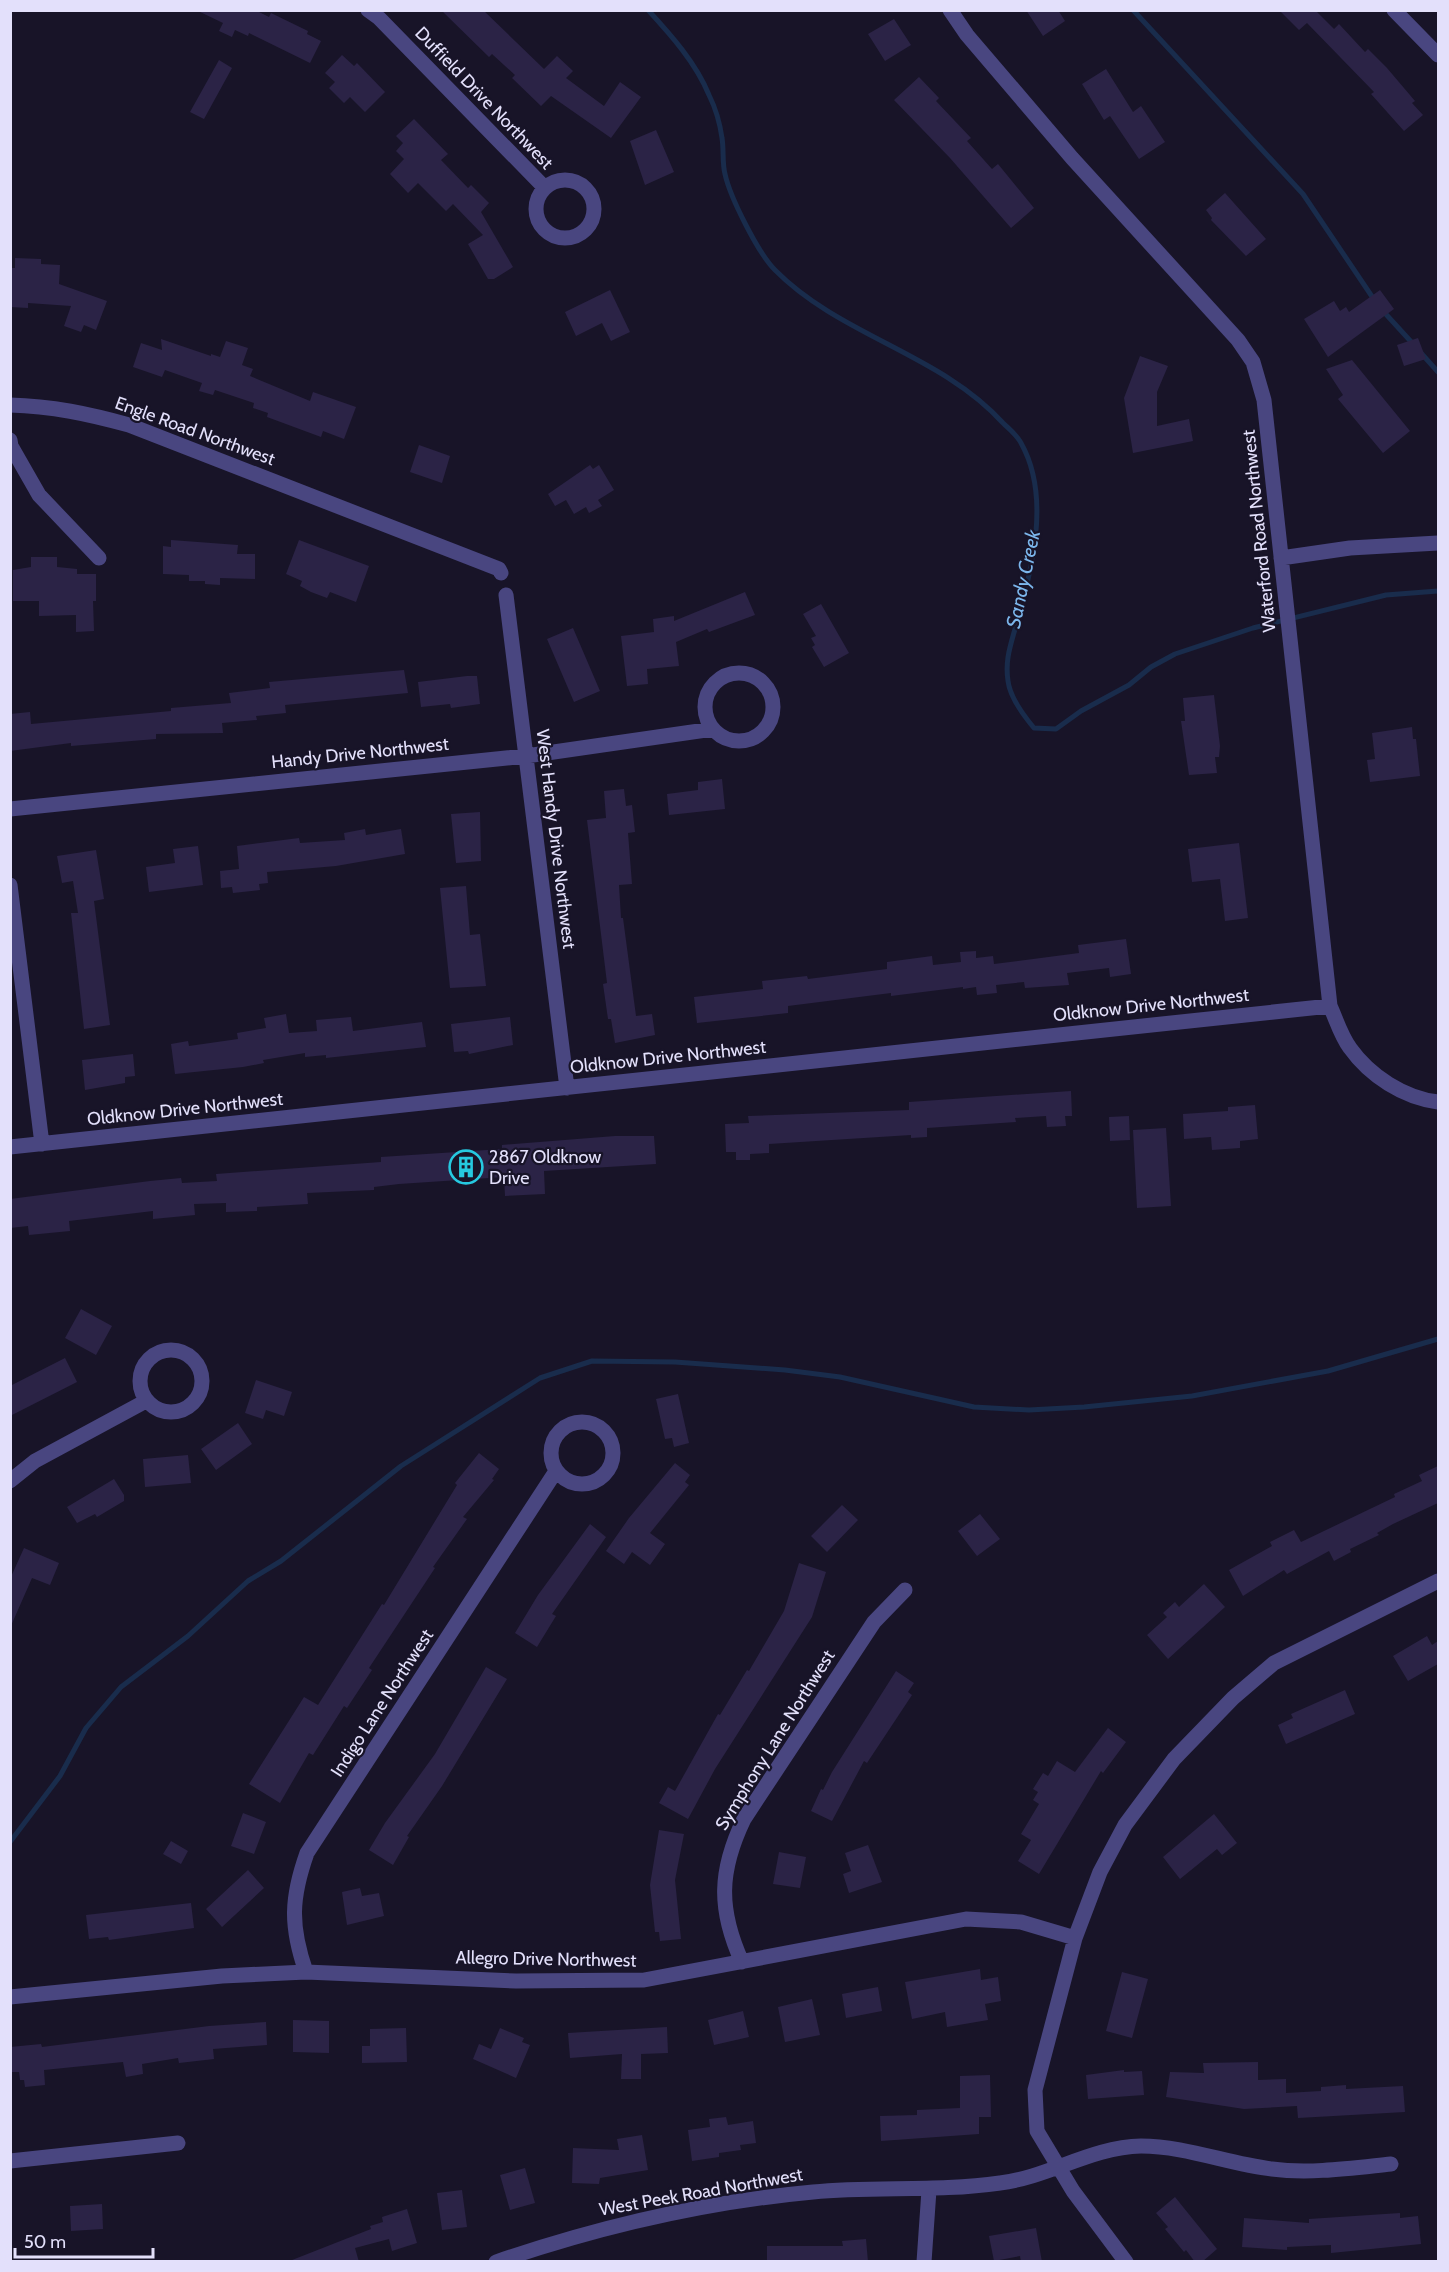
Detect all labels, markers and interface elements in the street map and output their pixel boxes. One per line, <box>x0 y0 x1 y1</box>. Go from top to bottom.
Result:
street label: Duffield Drive Northwest <box>410 22 558 174</box>
street label: Engle Road Northwest <box>112 392 278 470</box>
street label: Waterford Road Northwest <box>1237 429 1281 633</box>
water label: Sandy Creek <box>1001 526 1045 630</box>
street label: West Handy Drive Northwest <box>532 728 580 950</box>
street label: Handy Drive Northwest <box>270 733 450 773</box>
street label: Oldknow Drive Northwest <box>1052 984 1250 1026</box>
street label: Oldknow Drive Northwest <box>569 1036 767 1078</box>
street label: Oldknow Drive Northwest <box>86 1088 284 1130</box>
place label: 2867 Oldknow Drive <box>489 1146 601 1189</box>
building icon: 2867 Oldknow Drive <box>448 1149 484 1185</box>
street label: Indigo Lane Northwest <box>326 1625 438 1781</box>
street label: Symphony Lane Northwest <box>711 1646 839 1834</box>
street label: Allegro Drive Northwest <box>455 1946 637 1972</box>
street label: West Peek Road Northwest <box>598 2163 804 2221</box>
scale bar <box>15 2221 153 2259</box>
text: 50 m <box>24 2231 66 2253</box>

